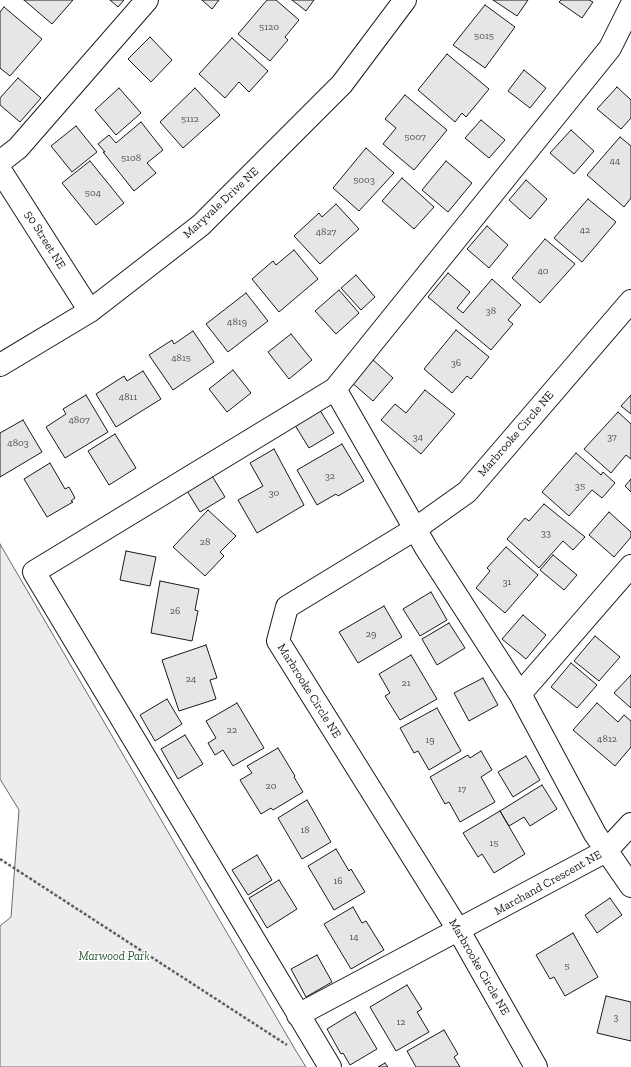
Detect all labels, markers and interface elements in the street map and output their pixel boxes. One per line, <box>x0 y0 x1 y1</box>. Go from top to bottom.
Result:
house number: 5120 <box>259 21 279 33</box>
house number: 5015 <box>474 30 494 42</box>
house number: 5112 <box>181 113 199 125</box>
house number: 5007 <box>404 131 426 143</box>
house number: 5108 <box>121 152 141 164</box>
house number: 44 <box>610 155 620 167</box>
street label: Maryvale Drive NE <box>180 164 262 242</box>
house number: 5003 <box>353 174 375 186</box>
house number: 504 <box>85 187 101 199</box>
street label: 50 Street NE <box>21 208 69 272</box>
house number: 42 <box>580 224 590 236</box>
house number: 4827 <box>316 226 336 238</box>
house number: 40 <box>537 265 549 277</box>
house number: 38 <box>486 305 496 317</box>
house number: 4819 <box>227 316 247 328</box>
house number: 4815 <box>171 352 191 364</box>
house number: 36 <box>451 357 461 369</box>
street label: Marbrooke Circle NE <box>475 388 557 480</box>
house number: 4811 <box>119 391 137 403</box>
house number: 4807 <box>68 414 90 426</box>
house number: 34 <box>413 431 423 443</box>
house number: 37 <box>607 431 617 443</box>
house number: 4803 <box>7 437 29 449</box>
house number: 32 <box>325 470 335 482</box>
house number: 35 <box>575 480 585 492</box>
house number: 30 <box>269 487 279 499</box>
house number: 33 <box>541 527 551 539</box>
house number: 28 <box>200 536 210 548</box>
house number: 31 <box>503 576 511 588</box>
house number: 26 <box>170 605 180 617</box>
house number: 29 <box>366 628 376 640</box>
street label: Marbrooke Circle NE <box>274 641 344 741</box>
house number: 24 <box>186 673 196 685</box>
house number: 21 <box>402 677 410 689</box>
house number: 22 <box>227 724 237 736</box>
house number: 4812 <box>597 733 617 745</box>
house number: 19 <box>425 734 435 746</box>
house number: 20 <box>266 780 276 792</box>
house number: 17 <box>458 783 466 795</box>
house number: 18 <box>300 824 310 836</box>
house number: 15 <box>490 837 498 849</box>
street label: Marchand Crescent NE <box>492 848 604 918</box>
house number: 16 <box>333 875 343 887</box>
street label: Marbrooke Circle NE <box>446 916 512 1018</box>
house number: 14 <box>349 931 359 943</box>
park label: Marwood Park <box>78 950 150 964</box>
house number: 5 <box>564 960 570 972</box>
house number: 3 <box>614 1011 618 1023</box>
house number: 12 <box>397 1016 405 1028</box>

